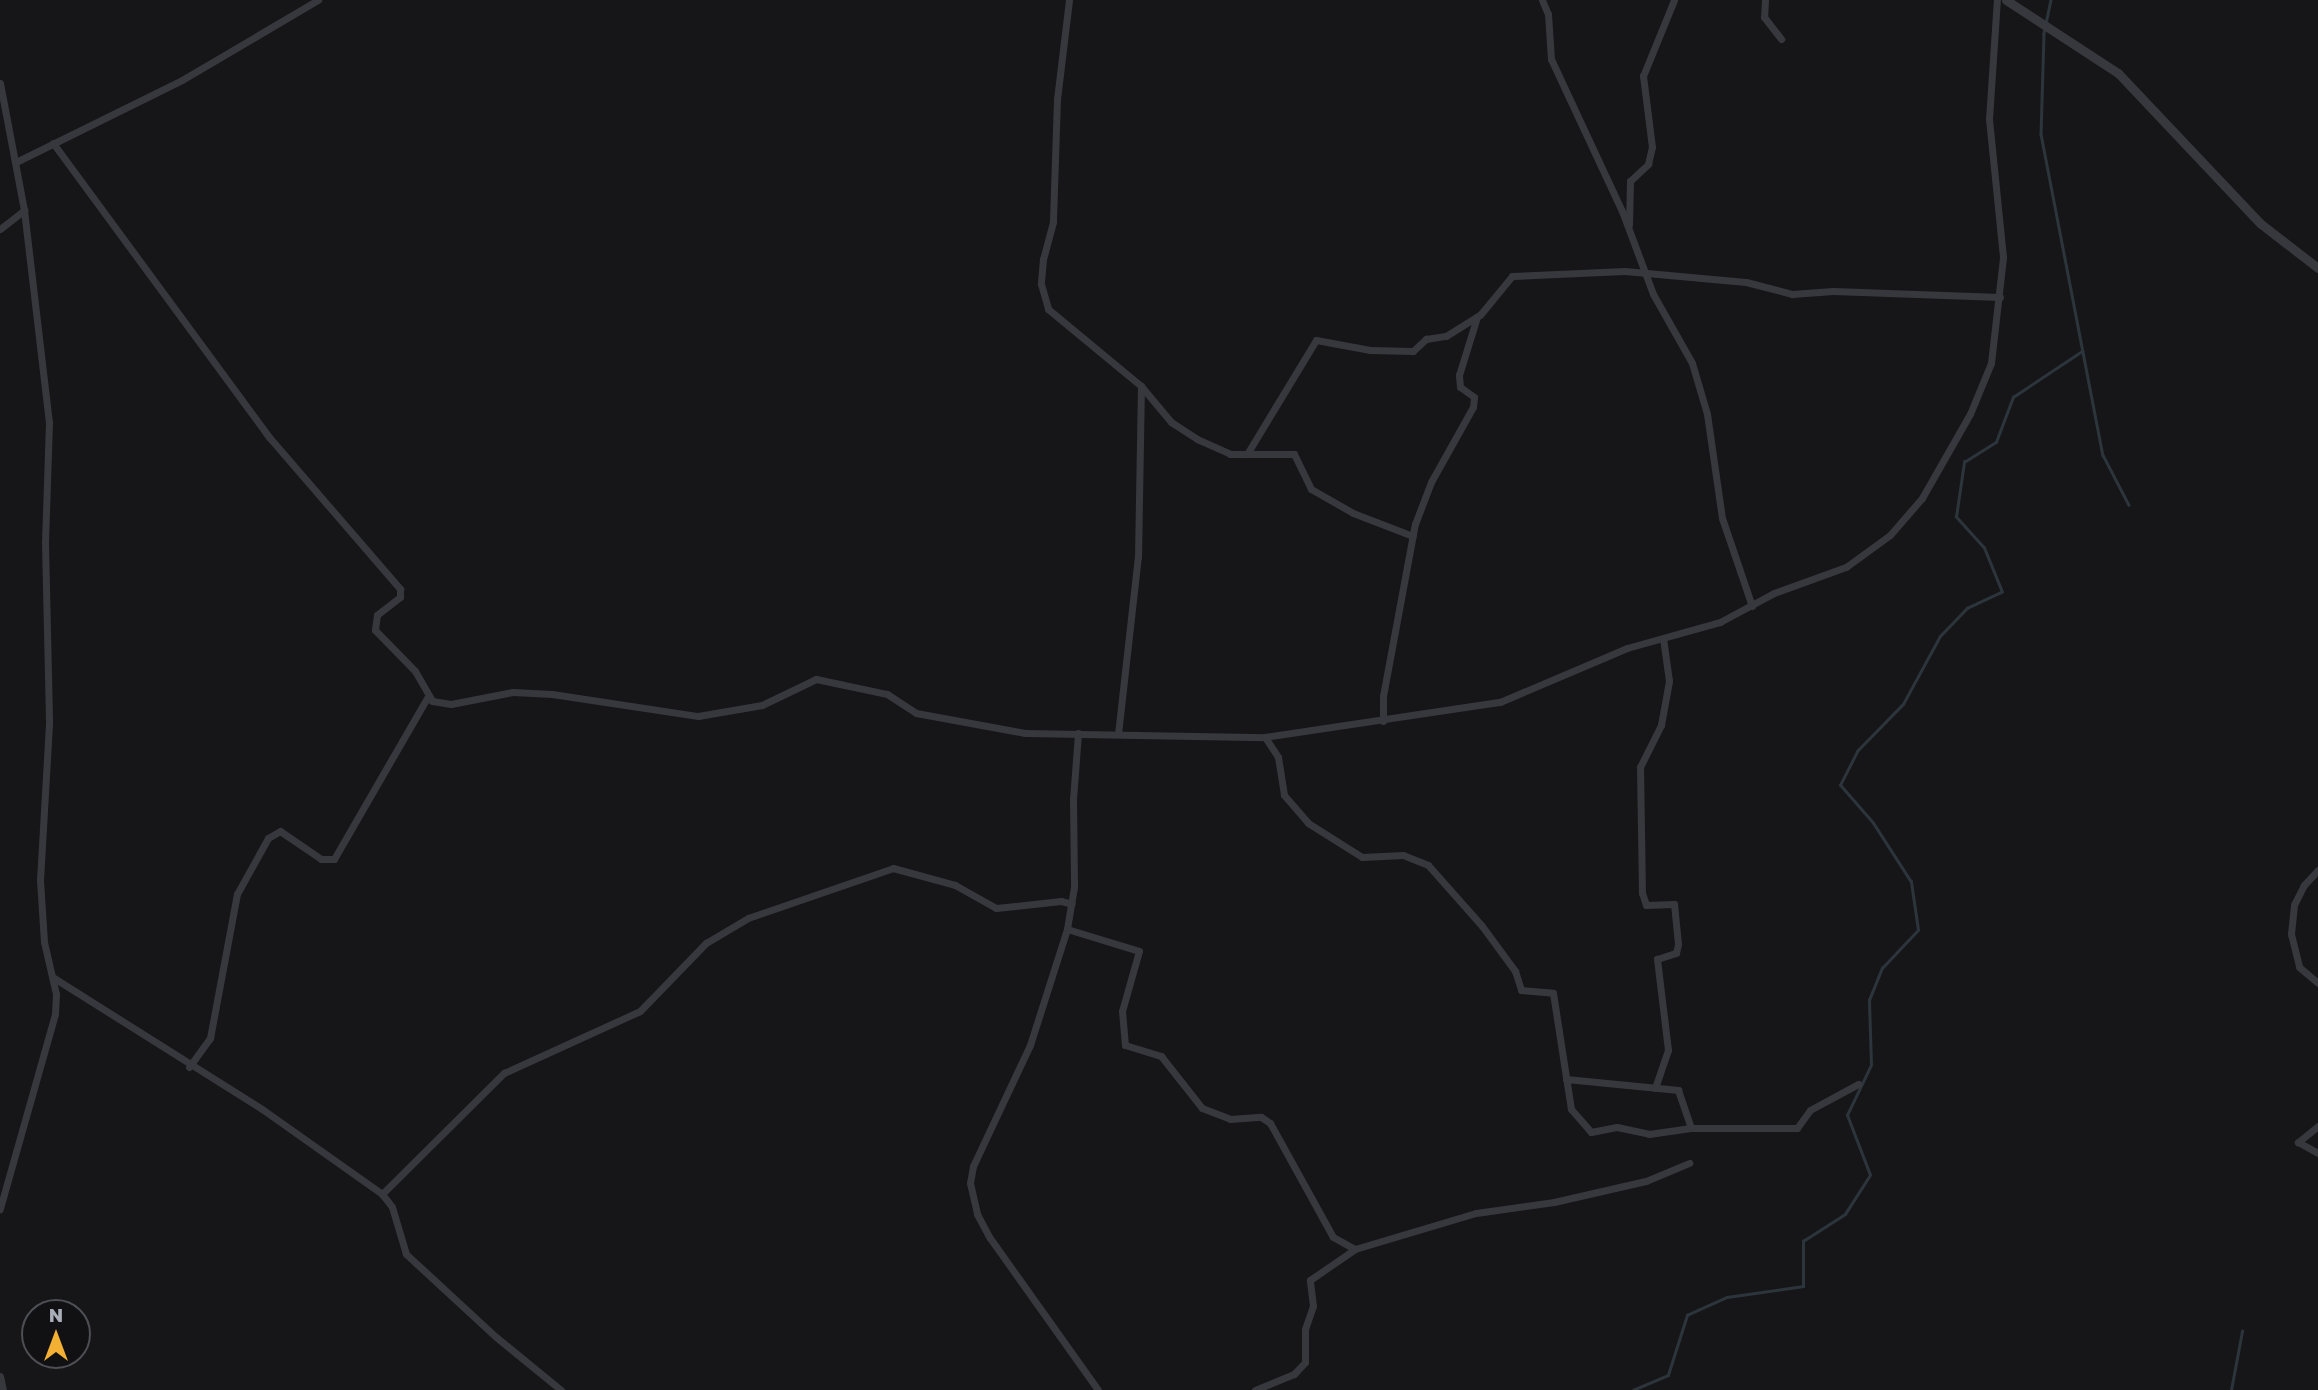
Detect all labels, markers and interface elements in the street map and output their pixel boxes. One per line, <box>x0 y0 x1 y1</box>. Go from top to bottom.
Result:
north arrow <box>21 1299 91 1369</box>
text: N <box>49 1303 63 1326</box>

